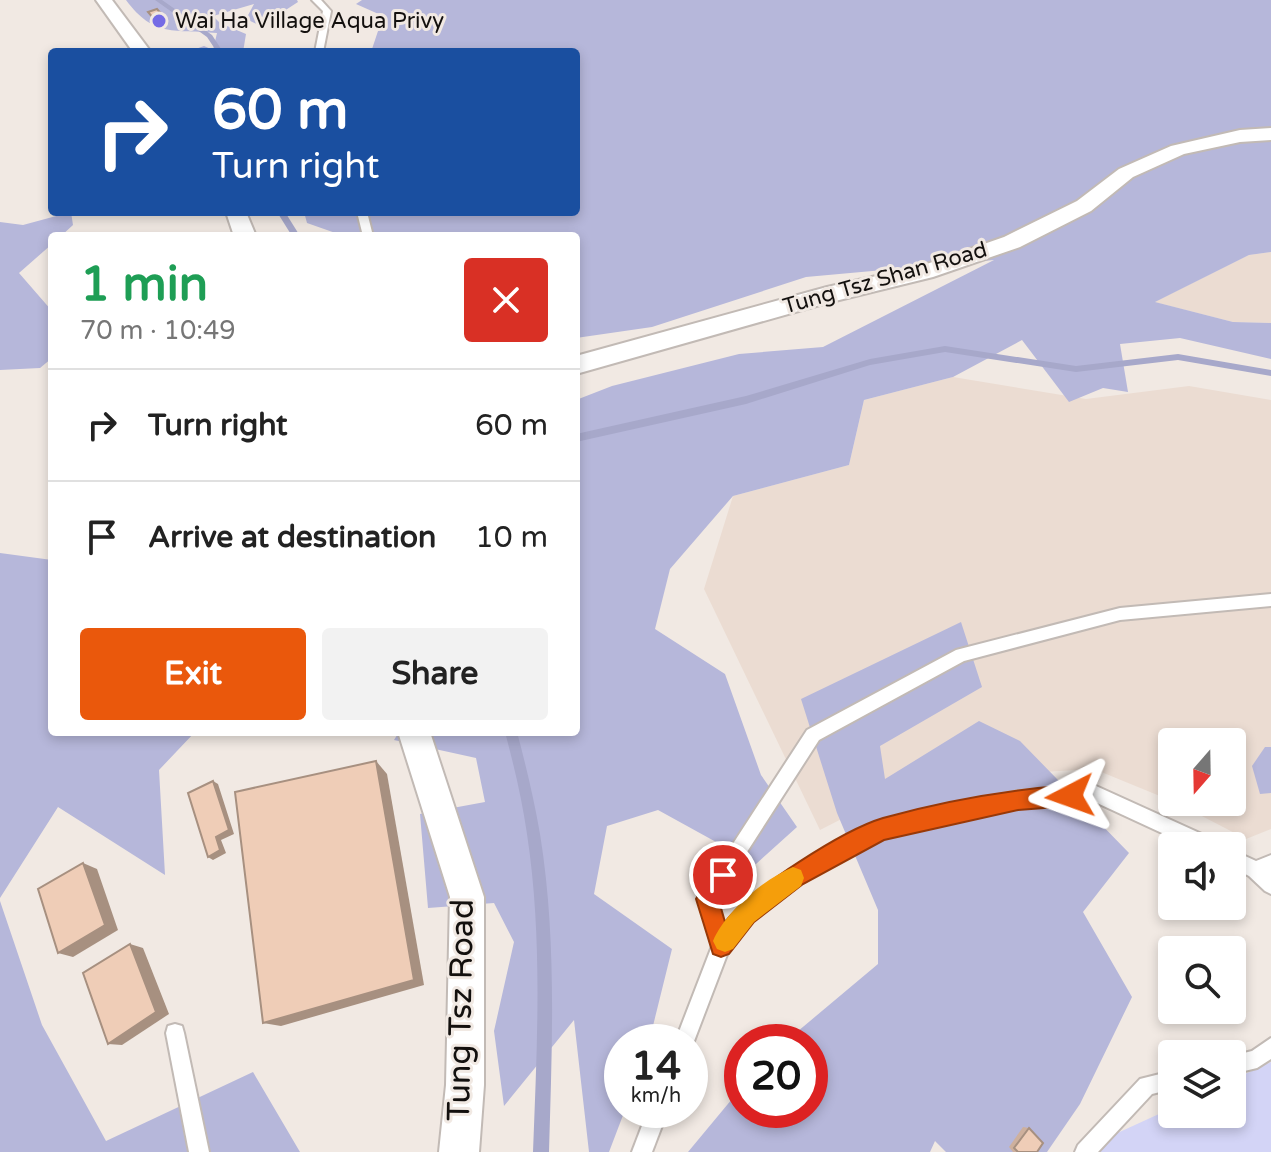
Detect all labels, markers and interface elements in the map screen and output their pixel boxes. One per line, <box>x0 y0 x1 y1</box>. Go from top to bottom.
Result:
place label: Wai Ha Village Aqua Privy <box>175 8 444 34</box>
marker: Wai Ha Village Aqua Privy <box>150 12 168 30</box>
text: 60 m <box>212 77 348 144</box>
icon: right <box>80 80 184 184</box>
text: Turn right <box>212 145 379 188</box>
street label: Tung Tsz Shan Road <box>780 236 990 320</box>
text: 1 min <box>80 256 208 314</box>
button: close <box>464 258 548 342</box>
text: 70 m · 10:49 <box>80 315 236 346</box>
icon: right <box>80 403 124 447</box>
text: Turn right <box>148 407 288 444</box>
text: 60 m <box>475 407 548 444</box>
icon: arrive <box>80 515 124 559</box>
text: Arrive at destination <box>148 519 436 556</box>
text: 10 m <box>475 519 548 556</box>
button: Exit <box>80 628 306 720</box>
button: Share <box>322 628 548 720</box>
north arrow <box>1158 728 1246 816</box>
map controls <box>1158 728 1246 1128</box>
position arrow <box>1028 754 1112 838</box>
button: sound <box>1158 832 1246 920</box>
pin <box>689 841 757 909</box>
icon: arrive <box>701 853 745 897</box>
street label: Tung Tsz Road <box>440 899 482 1121</box>
button: search <box>1158 936 1246 1024</box>
speed limit sign: 20 <box>724 1024 828 1128</box>
button: layers <box>1158 1040 1246 1128</box>
text: 14 <box>631 1042 681 1090</box>
text: km/h <box>631 1084 681 1108</box>

